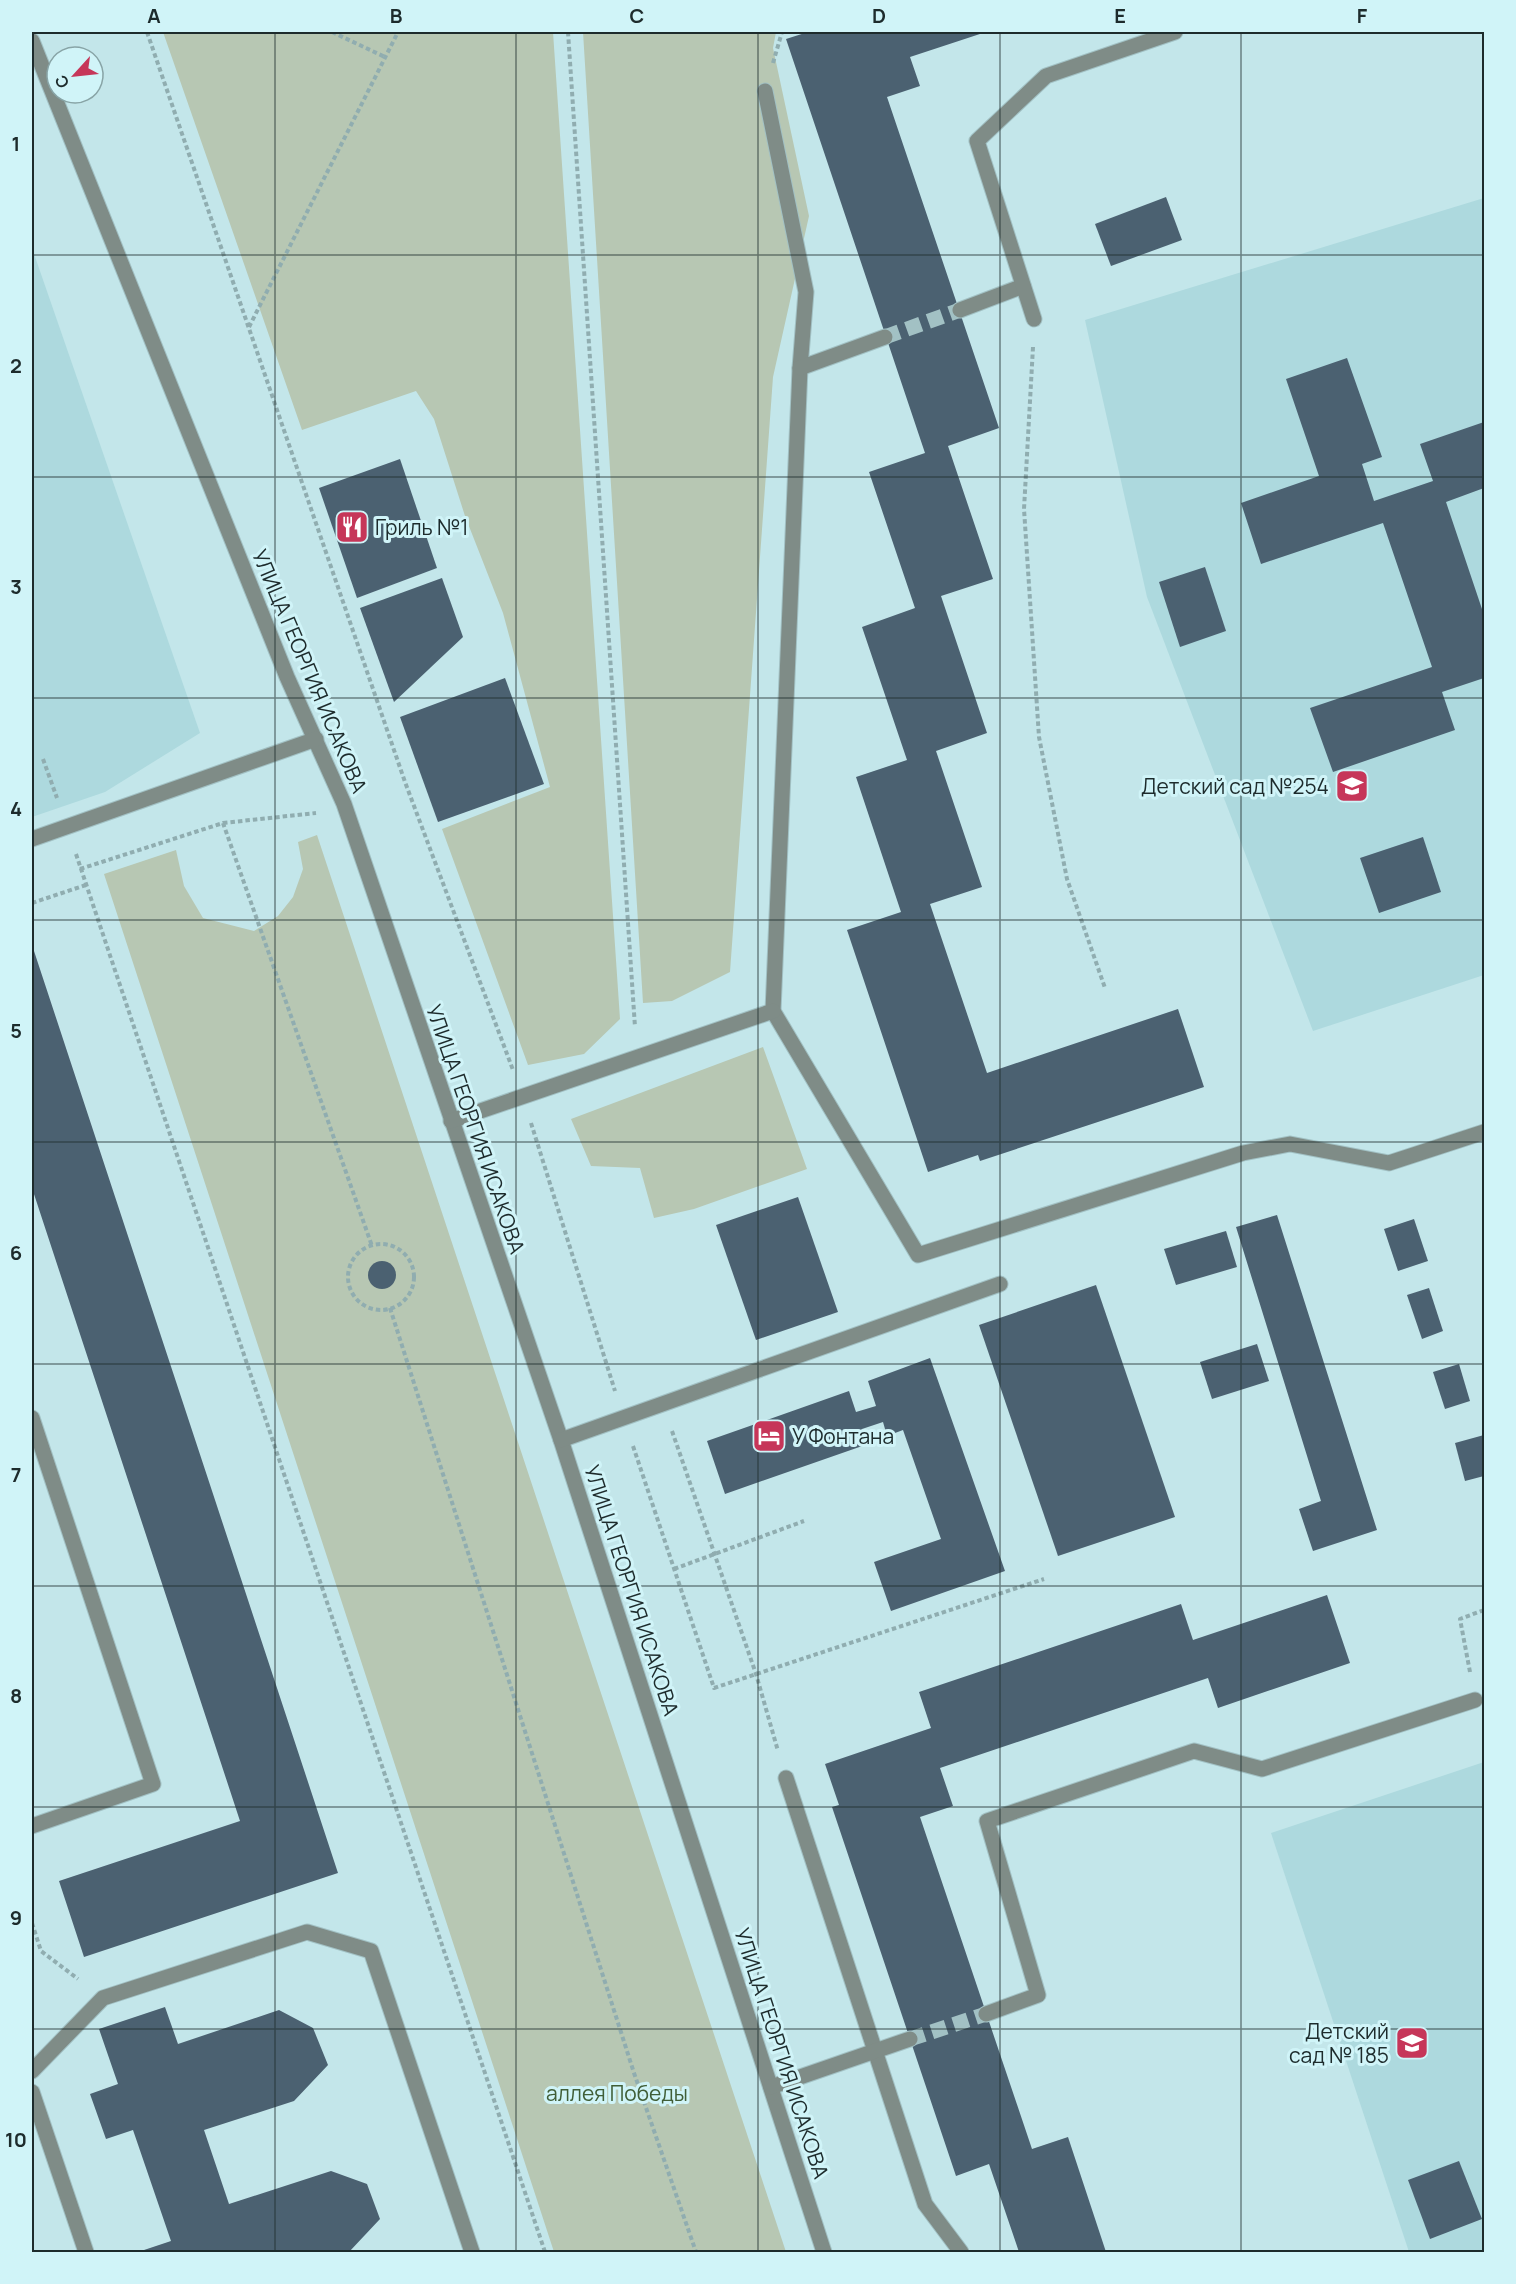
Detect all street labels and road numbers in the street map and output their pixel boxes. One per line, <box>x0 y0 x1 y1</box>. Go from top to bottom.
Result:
street label: УЛИЦА ГЕОРГИЯ ИСАКОВА <box>246 545 374 797</box>
street label: УЛИЦА ГЕОРГИЯ ИСАКОВА <box>420 1001 532 1257</box>
street label: УЛИЦА ГЕОРГИЯ ИСАКОВА <box>578 1461 686 1719</box>
street label: УЛИЦА ГЕОРГИЯ ИСАКОВА <box>728 1924 836 2182</box>

